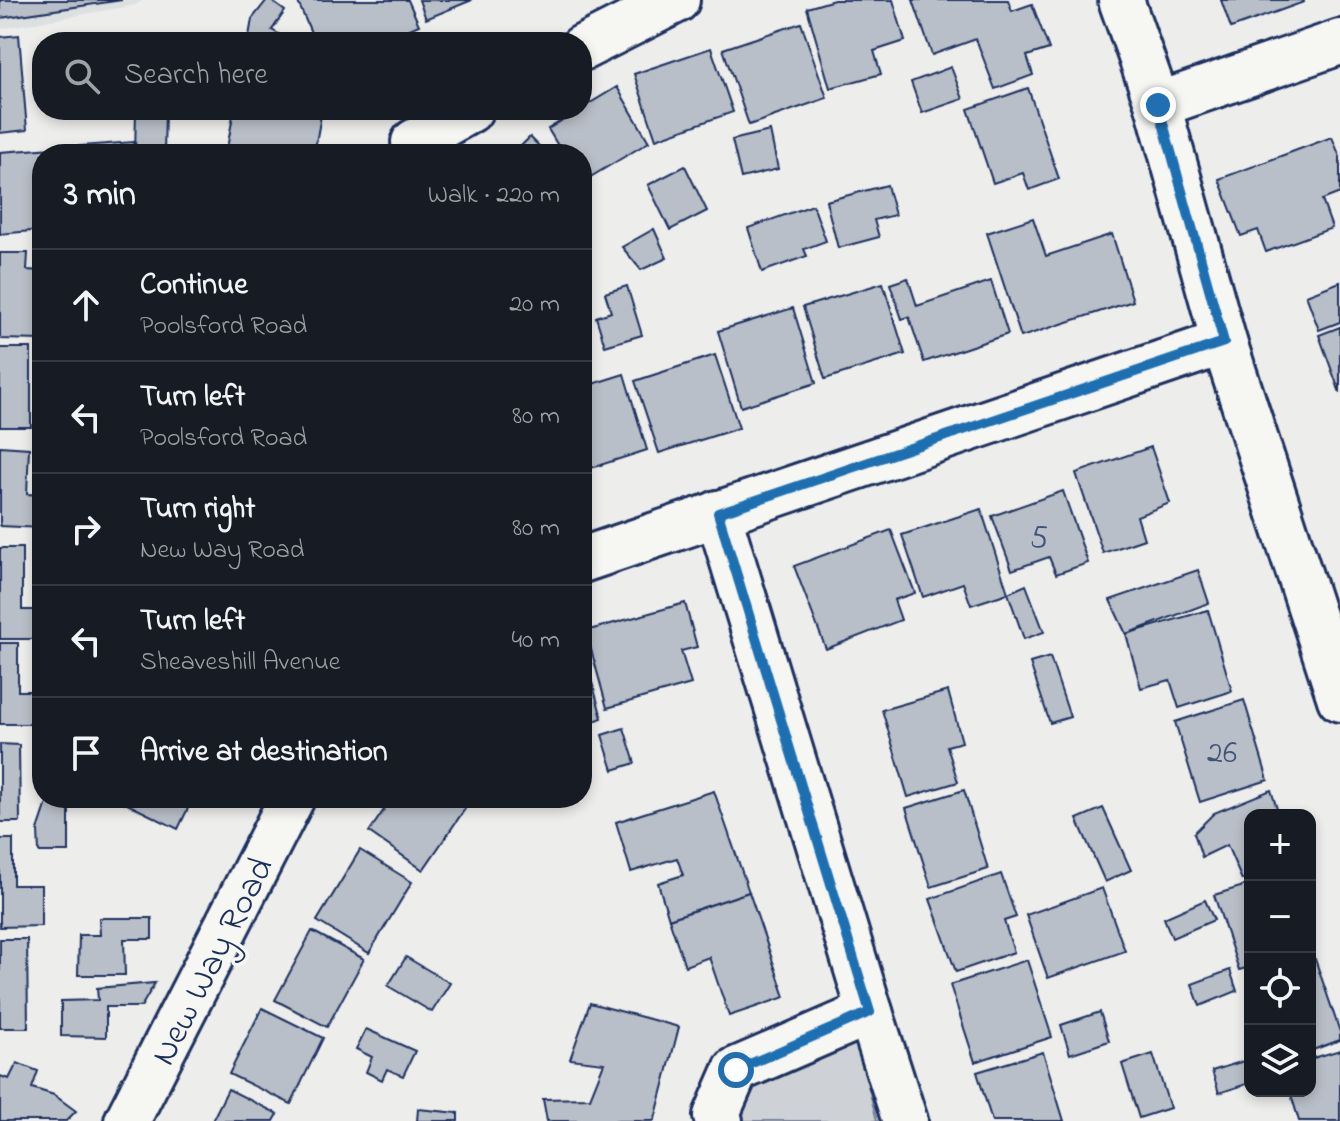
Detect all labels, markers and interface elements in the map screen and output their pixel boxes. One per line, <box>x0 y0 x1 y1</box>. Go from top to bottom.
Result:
search box <box>32 32 592 120</box>
icon: search <box>60 54 104 98</box>
text: Search here <box>124 54 268 98</box>
route end <box>1140 87 1176 123</box>
text: 3 min <box>64 171 136 221</box>
text: Walk · 220 m <box>428 177 560 215</box>
text: Continue <box>140 264 248 308</box>
icon: ahead <box>64 283 108 327</box>
text: 20 m <box>509 286 560 324</box>
text: Poolsford Road <box>140 308 307 346</box>
text: Turn left <box>140 376 245 420</box>
icon: left <box>64 395 108 439</box>
text: 80 m <box>512 398 560 436</box>
text: Poolsford Road <box>140 420 307 458</box>
text: Turn right <box>140 488 255 532</box>
icon: right <box>64 507 108 551</box>
text: 80 m <box>512 510 560 548</box>
house number: 5 <box>1030 516 1048 563</box>
text: New Way Road <box>140 532 304 570</box>
text: Turn left <box>140 600 245 644</box>
icon: left <box>64 619 108 663</box>
text: 40 m <box>511 622 560 660</box>
text: Sheaveshill Avenue <box>140 644 340 682</box>
icon: arrive <box>64 731 108 775</box>
text: Arrive at destination <box>140 731 388 775</box>
house number: 26 <box>1207 731 1237 778</box>
map controls <box>1244 809 1316 1097</box>
button: + <box>1244 809 1316 881</box>
street label: New Way Road <box>139 849 289 1076</box>
button: − <box>1244 881 1316 953</box>
button: locate <box>1244 953 1316 1025</box>
button: layers <box>1244 1025 1316 1097</box>
route start <box>718 1052 754 1088</box>

